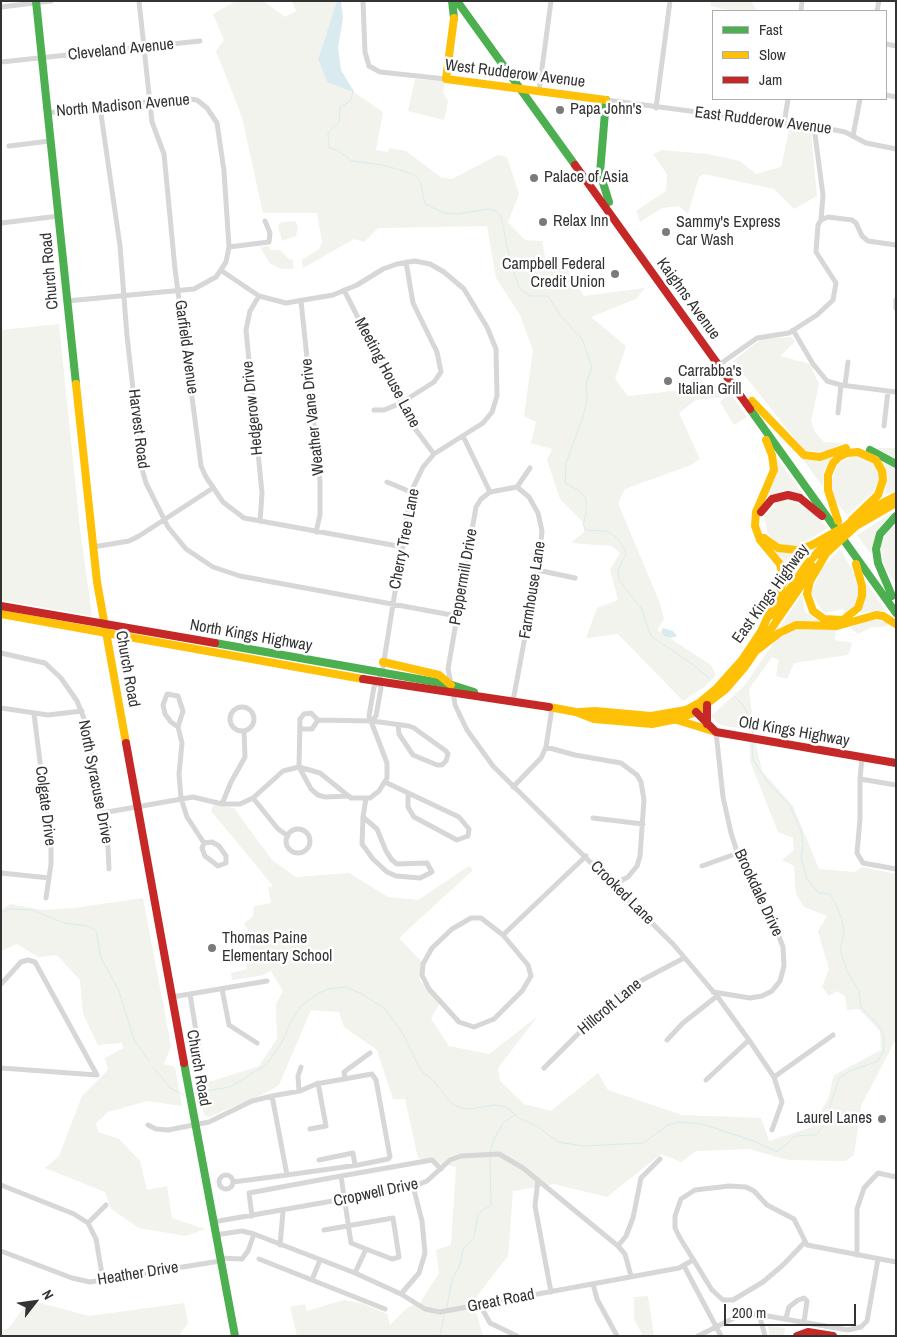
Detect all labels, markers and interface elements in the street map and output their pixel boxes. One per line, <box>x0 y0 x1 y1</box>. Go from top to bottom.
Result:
legend <box>712 10 887 100</box>
text: Fast <box>759 19 782 40</box>
street label: Cleveland Avenue <box>67 35 175 65</box>
text: Slow <box>759 44 786 65</box>
street label: West Rudderow Avenue <box>444 56 586 92</box>
text: Jam <box>759 69 782 90</box>
street label: North Madison Avenue <box>55 91 191 121</box>
place label: Papa John's <box>570 100 642 120</box>
street label: East Rudderow Avenue <box>694 103 832 139</box>
marker: Papa John's <box>554 104 566 116</box>
place label: Palace of Asia <box>544 168 629 188</box>
marker: Palace of Asia <box>528 172 540 184</box>
place label: Relax Inn <box>553 212 608 232</box>
place label: Sammy's Express Car Wash <box>676 213 781 251</box>
marker: Relax Inn <box>537 216 549 228</box>
marker: Sammy's Express Car Wash <box>660 226 672 238</box>
street label: Church Road <box>37 232 63 310</box>
street label: Kaighns Avenue <box>652 254 724 344</box>
place label: Campbell Federal Credit Union <box>502 255 605 293</box>
marker: Campbell Federal Credit Union <box>609 268 621 280</box>
street label: Garfield Avenue <box>170 299 202 395</box>
street label: Meeting House Lane <box>350 315 424 431</box>
street label: Weather Vane Drive <box>297 357 329 477</box>
street label: Hedgerow Drive <box>238 360 268 456</box>
place label: Carrabba's Italian Grill <box>678 362 742 400</box>
marker: Carrabba's Italian Grill <box>662 375 674 387</box>
street label: Harvest Road <box>124 388 152 470</box>
street label: Cherry Tree Lane <box>386 487 424 591</box>
street label: Peppermill Drive <box>446 527 482 627</box>
street label: Farmhouse Lane <box>516 540 550 640</box>
street label: East Kings Highway <box>729 541 813 647</box>
street label: North Kings Highway <box>188 616 314 656</box>
street label: Church Road <box>111 629 143 709</box>
street label: Old Kings Highway <box>737 713 851 751</box>
street label: North Syracuse Drive <box>74 719 116 845</box>
street label: Colgate Drive <box>31 765 59 847</box>
street label: Brookdale Drive <box>729 846 787 940</box>
street label: Crooked Lane <box>586 857 658 929</box>
place label: Thomas Paine Elementary School <box>222 929 332 967</box>
marker: Thomas Paine Elementary School <box>206 942 218 954</box>
street label: Hillcroft Lane <box>574 975 646 1039</box>
street label: Church Road <box>182 1028 214 1108</box>
place label: Laurel Lanes <box>796 1109 872 1129</box>
marker: Laurel Lanes <box>876 1113 888 1125</box>
street label: Cropwell Drive <box>332 1175 420 1211</box>
street label: Heather Drive <box>96 1258 180 1290</box>
north arrow <box>10 1277 60 1327</box>
street label: Great Road <box>466 1285 536 1317</box>
text: N <box>38 1286 58 1303</box>
scale bar <box>727 1294 860 1326</box>
text: 200 m <box>732 1302 766 1323</box>

